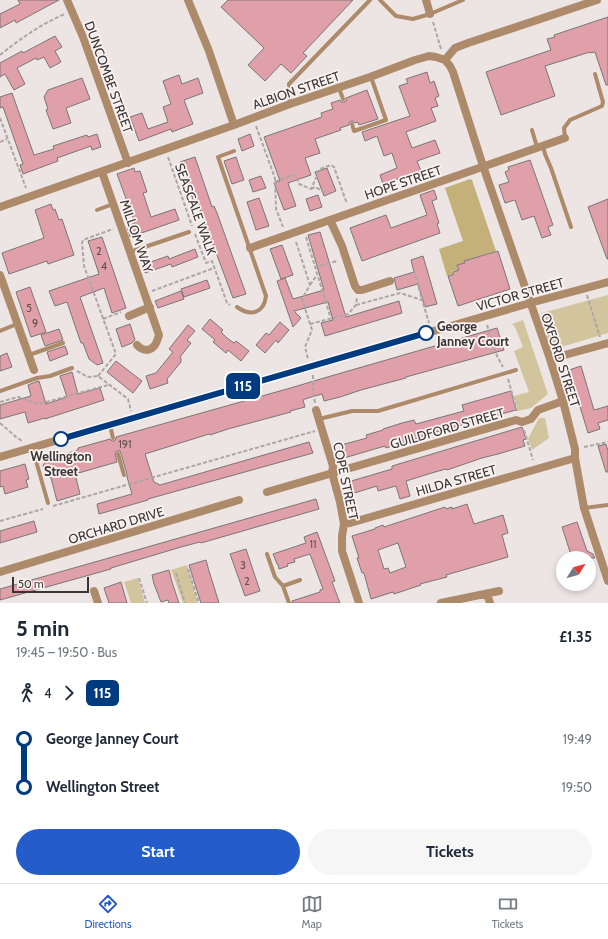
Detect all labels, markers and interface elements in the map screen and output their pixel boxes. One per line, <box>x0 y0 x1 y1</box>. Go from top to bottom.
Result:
street label: DUNCOMBE STREET <box>81 19 137 135</box>
street label: ALBION STREET <box>250 68 342 112</box>
street label: SEASCALE WALK <box>172 161 220 258</box>
street label: HOPE STREET <box>362 161 444 203</box>
street label: MILLOM WAY <box>117 197 157 275</box>
house number: 2 <box>96 244 102 258</box>
house number: 4 <box>101 259 108 273</box>
street label: VICTOR STREET <box>474 274 566 314</box>
house number: 5 <box>26 301 32 315</box>
street label: OXFORD STREET <box>538 311 584 409</box>
house number: 9 <box>32 316 38 330</box>
place label: George Janney Court <box>436 318 510 349</box>
marker: George Janney Court <box>418 325 434 341</box>
line badge: 115 <box>220 373 266 399</box>
text: 115 <box>234 377 252 395</box>
street label: GUILDFORD STREET <box>388 404 506 452</box>
marker: Wellington Street <box>53 431 69 447</box>
house number: 191 <box>118 437 132 451</box>
street label: COPE STREET <box>330 441 362 521</box>
place label: Wellington Street <box>30 448 92 479</box>
street label: HILDA STREET <box>414 461 498 499</box>
street label: ORCHARD DRIVE <box>66 503 166 547</box>
house number: 11 <box>309 537 317 551</box>
north arrow <box>556 551 596 591</box>
map controls <box>556 551 596 591</box>
house number: 3 <box>240 558 246 572</box>
house number: 2 <box>244 574 250 588</box>
scale bar <box>12 575 89 594</box>
text: 50 m <box>18 577 44 591</box>
text: 5 min <box>16 615 69 642</box>
text: £1.35 <box>559 628 592 646</box>
text: 19:45 – 19:50 · Bus <box>16 644 117 660</box>
icon: walk <box>16 682 38 704</box>
icon: forward <box>58 682 80 704</box>
text: 115 <box>94 684 111 702</box>
text: 4 <box>44 685 52 701</box>
text: George Janney Court <box>46 730 179 748</box>
text: 19:49 <box>563 731 592 747</box>
text: Wellington Street <box>46 778 159 796</box>
text: 19:50 <box>562 779 592 795</box>
button: Start <box>16 829 300 875</box>
button: Tickets <box>308 829 592 875</box>
tab: Directions <box>85 893 132 931</box>
tab: Map <box>301 893 323 931</box>
tab: Tickets <box>492 893 523 931</box>

